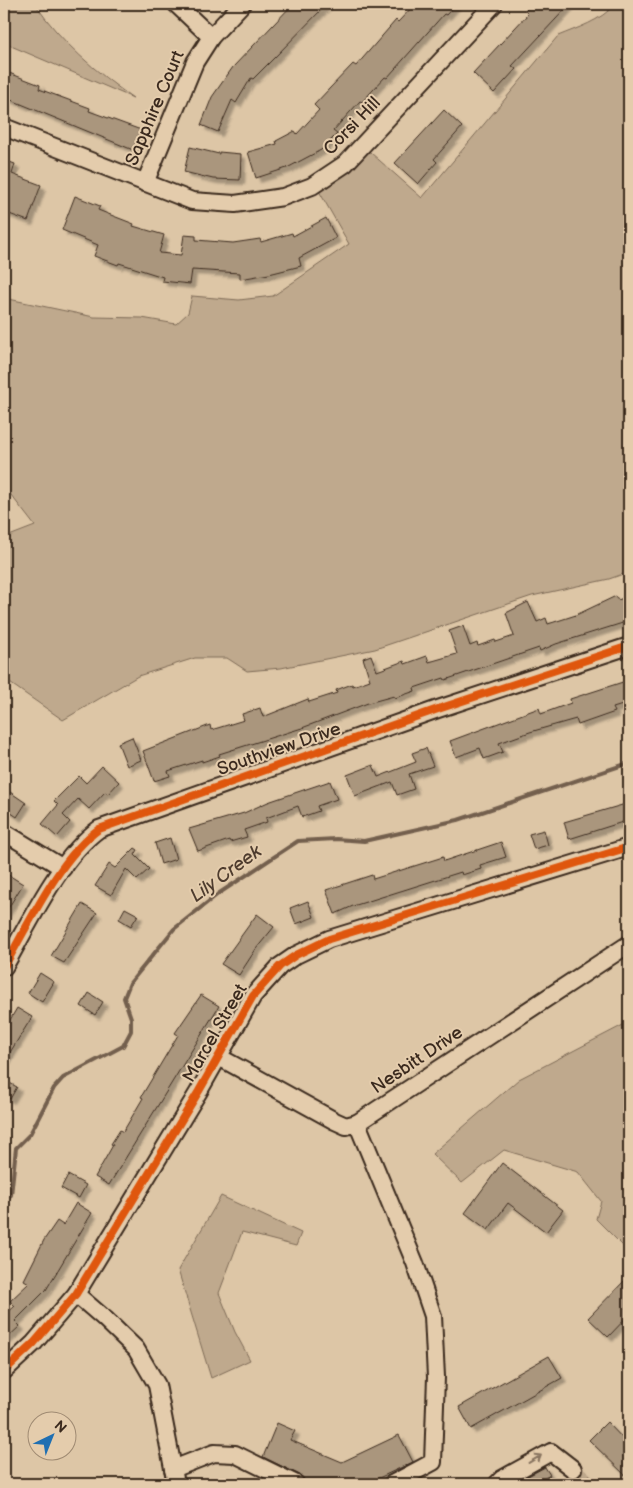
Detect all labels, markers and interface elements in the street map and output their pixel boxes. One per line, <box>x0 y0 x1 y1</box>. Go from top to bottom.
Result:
street label: Sapphire Court <box>121 47 189 169</box>
street label: Corsi Hill <box>319 92 385 160</box>
street label: Southview Drive <box>214 718 344 780</box>
water label: Lily Creek <box>186 840 267 908</box>
street label: Marcel Street <box>178 980 252 1086</box>
street label: Nesbitt Drive <box>367 1022 467 1098</box>
north arrow <box>28 1410 78 1460</box>
text: N <box>51 1417 70 1437</box>
one-way arrow <box>528 1454 542 1464</box>

